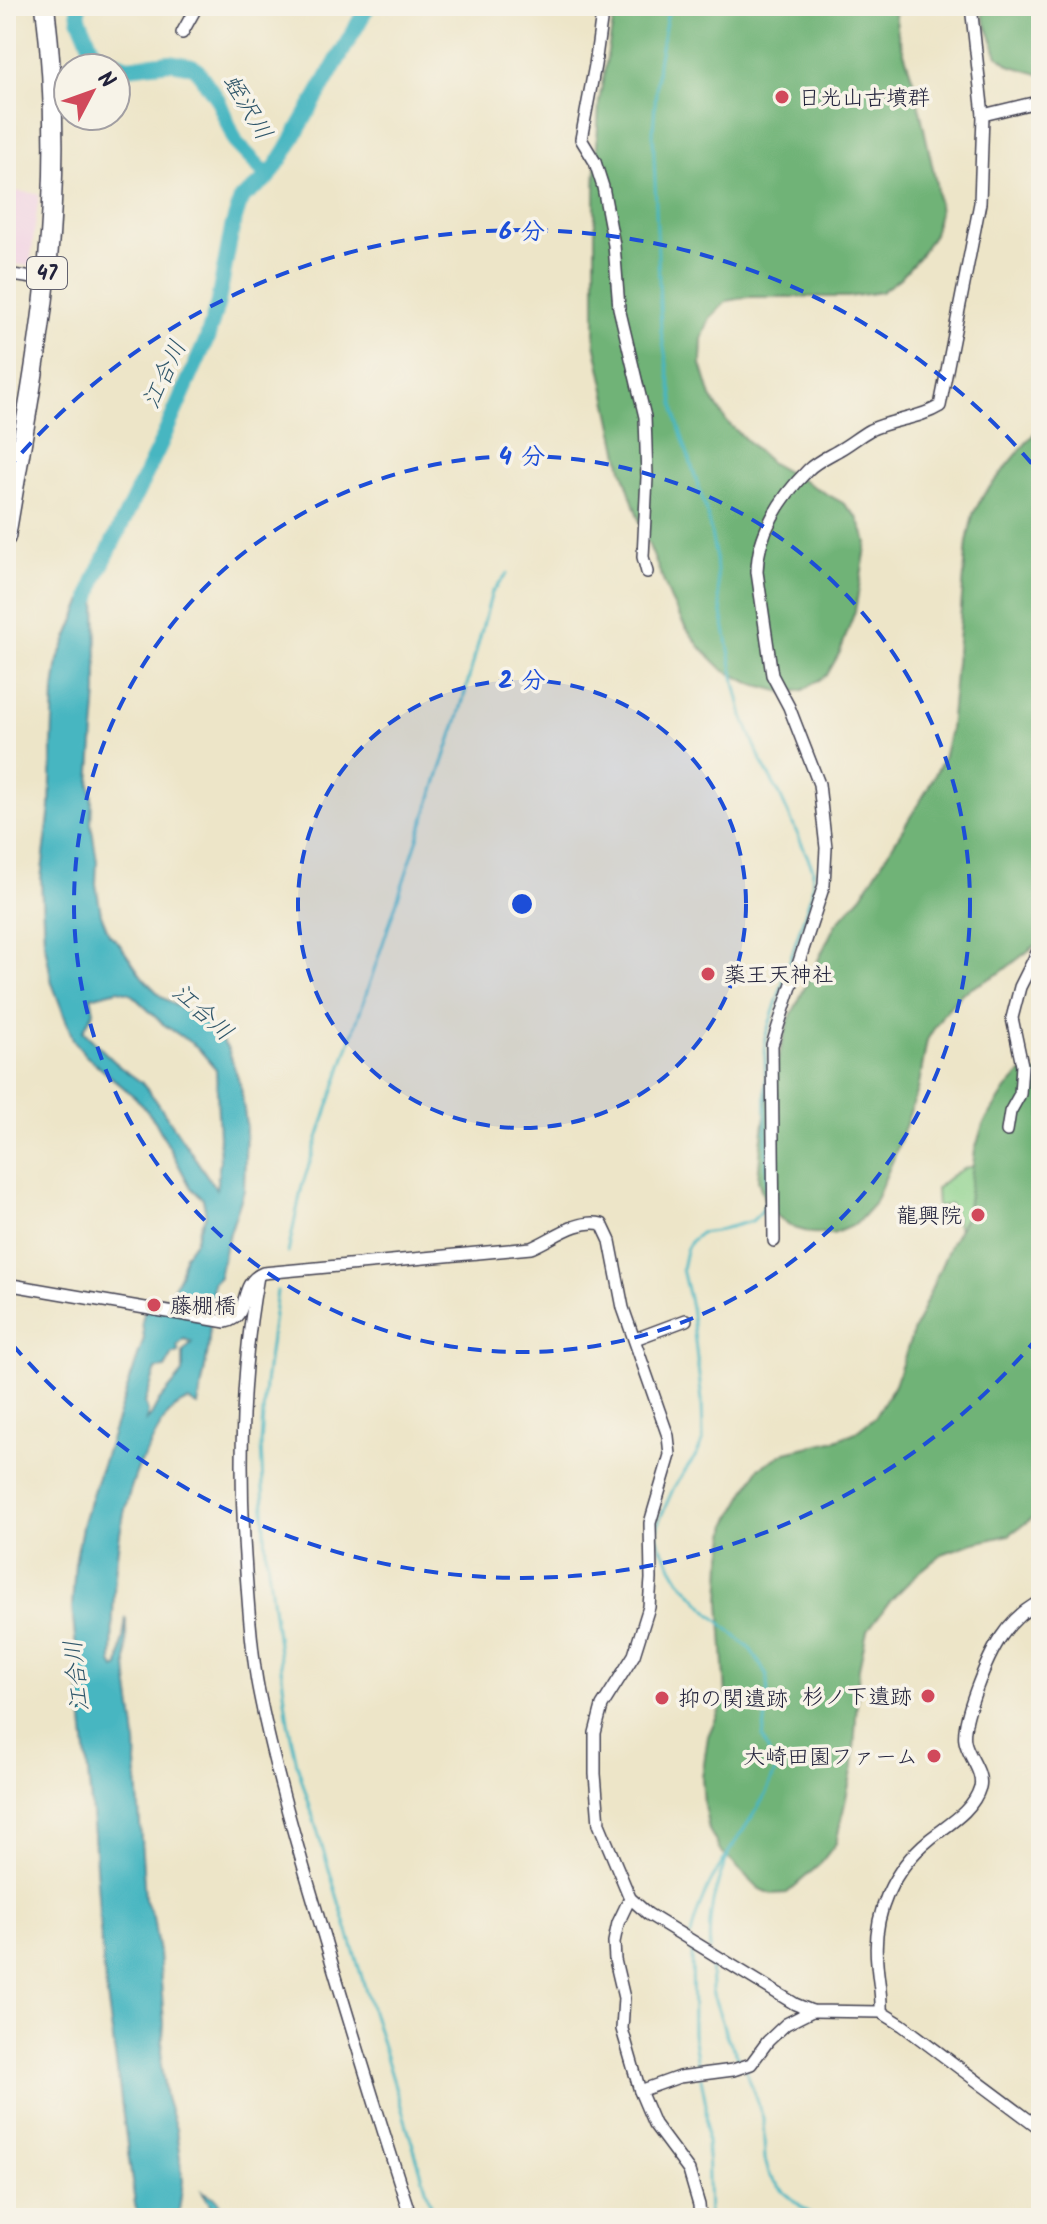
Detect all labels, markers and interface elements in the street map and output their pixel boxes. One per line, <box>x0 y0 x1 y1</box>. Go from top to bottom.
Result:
north arrow <box>52 52 132 132</box>
text: N <box>87 64 123 97</box>
water label: 蛭沢川 <box>211 67 282 149</box>
place label: 日光山古墳群 <box>798 82 930 117</box>
marker: 日光山古墳群 <box>773 88 791 106</box>
text: 6 分 <box>499 213 545 252</box>
road number: 47 <box>27 257 67 289</box>
water label: 江合川 <box>132 334 198 416</box>
text: 4 分 <box>499 438 545 477</box>
text: 2 分 <box>498 662 546 701</box>
centre of rings <box>508 890 536 918</box>
place label: 薬王天神社 <box>724 959 834 994</box>
marker: 薬王天神社 <box>699 965 717 983</box>
water label: 江合川 <box>162 975 242 1052</box>
place label: 龍興院 <box>896 1200 962 1235</box>
marker: 龍興院 <box>969 1206 987 1224</box>
place label: 藤棚橋 <box>170 1290 236 1325</box>
marker: 藤棚橋 <box>145 1296 163 1314</box>
water label: 江合川 <box>54 1638 101 1714</box>
place label: 杉ノ下遺跡 <box>802 1681 912 1716</box>
place label: 抑の関遺跡 <box>678 1683 788 1718</box>
marker: 杉ノ下遺跡 <box>919 1687 937 1705</box>
marker: 抑の関遺跡 <box>653 1689 671 1707</box>
place label: 大崎田園ファーム <box>743 1741 918 1776</box>
marker: 大崎田園ファーム <box>925 1747 943 1765</box>

